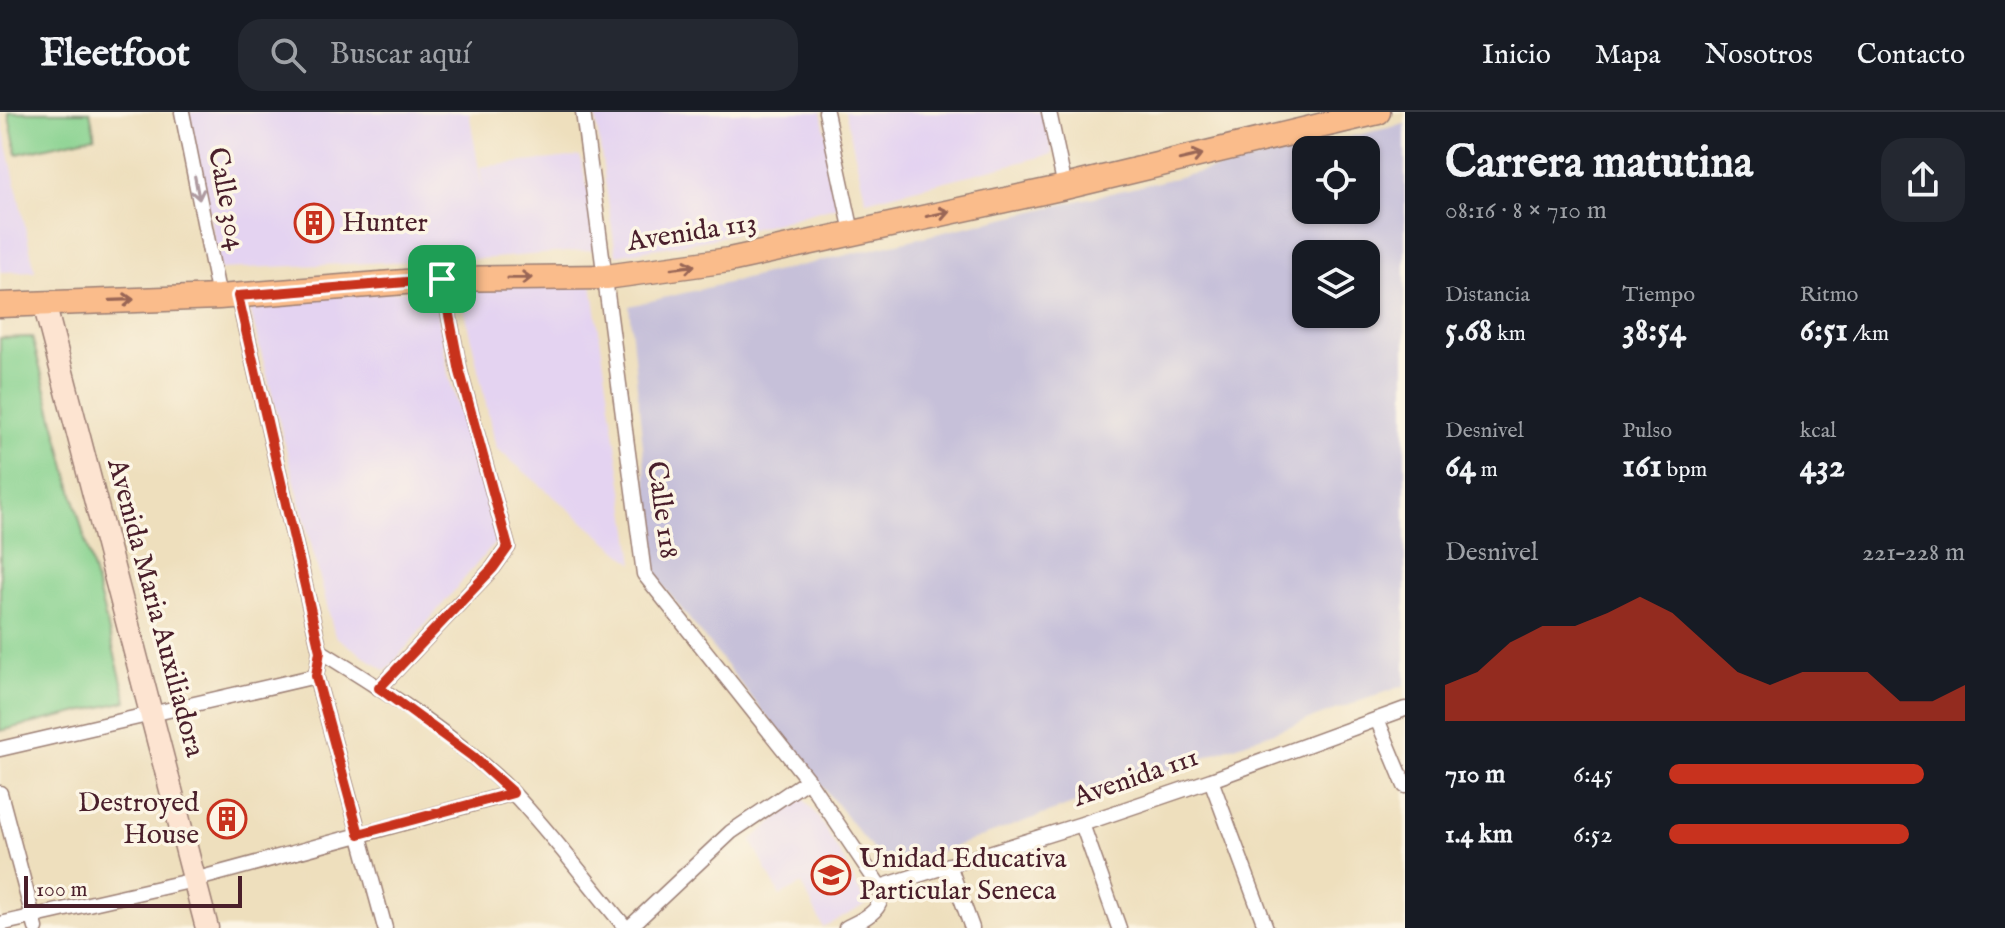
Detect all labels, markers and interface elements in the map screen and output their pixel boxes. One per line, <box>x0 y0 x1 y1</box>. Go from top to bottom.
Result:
search box <box>238 19 798 91</box>
text: Fleetfoot <box>40 31 190 79</box>
icon: search <box>266 33 310 77</box>
text: Buscar aquí <box>330 36 471 74</box>
text: Inicio <box>1482 38 1551 73</box>
text: Mapa <box>1595 38 1661 73</box>
text: Nosotros <box>1705 38 1813 73</box>
text: Contacto <box>1857 38 1965 73</box>
map controls <box>1292 136 1380 328</box>
button: locate <box>1292 136 1380 224</box>
text: Carrera matutina <box>1445 136 1753 192</box>
button: share <box>1881 138 1965 222</box>
street label: Calle 304 <box>199 145 253 254</box>
one-way arrow <box>1178 148 1204 163</box>
one-way arrow <box>190 175 205 201</box>
text: 08:16 · 8 × 710 m <box>1445 194 1607 227</box>
building icon: Hunter <box>293 202 335 244</box>
place label: Hunter <box>342 206 428 241</box>
street label: Avenida 113 <box>624 206 759 261</box>
one-way arrow <box>924 206 950 221</box>
button: layers <box>1292 240 1380 328</box>
pin <box>408 245 476 313</box>
icon: arrive <box>420 257 464 301</box>
one-way arrow <box>670 259 695 274</box>
one-way arrow <box>506 270 533 286</box>
text: Distancia <box>1445 281 1530 309</box>
text: Tiempo <box>1622 281 1695 309</box>
text: Ritmo <box>1800 281 1858 309</box>
one-way arrow <box>108 293 135 308</box>
text: 5.68 <box>1445 309 1492 352</box>
text: 38:54 <box>1622 309 1686 352</box>
text: 6:51 <box>1800 309 1848 352</box>
text: km <box>1492 320 1526 348</box>
text: /km <box>1848 320 1889 348</box>
text: Desnivel <box>1445 417 1524 445</box>
text: Pulso <box>1622 417 1672 445</box>
text: kcal <box>1800 417 1836 445</box>
text: 64 <box>1445 445 1476 488</box>
text: 161 <box>1622 445 1662 488</box>
text: 432 <box>1800 445 1845 488</box>
street label: Avenida Maria Auxiliadora <box>98 454 212 762</box>
text: m <box>1476 456 1498 484</box>
text: bpm <box>1662 456 1707 484</box>
street label: Calle 118 <box>638 459 686 561</box>
text: Desnivel <box>1445 536 1538 569</box>
text: 221–228 m <box>1862 536 1965 569</box>
street label: Avenida 111 <box>1068 740 1203 816</box>
text: 710 m <box>1445 758 1505 791</box>
text: 6:45 <box>1573 758 1613 791</box>
place label: Destroyed House <box>78 786 199 853</box>
building icon: Destroyed House <box>206 798 248 840</box>
text: 1.4 km <box>1445 818 1513 851</box>
text: 6:52 <box>1573 818 1612 851</box>
place label: Unidad Educativa Particular Seneca <box>859 842 1068 909</box>
school or university icon: Unidad Educativa Particular Seneca <box>810 854 852 896</box>
scale bar <box>24 872 242 908</box>
text: 100 m <box>36 876 88 904</box>

